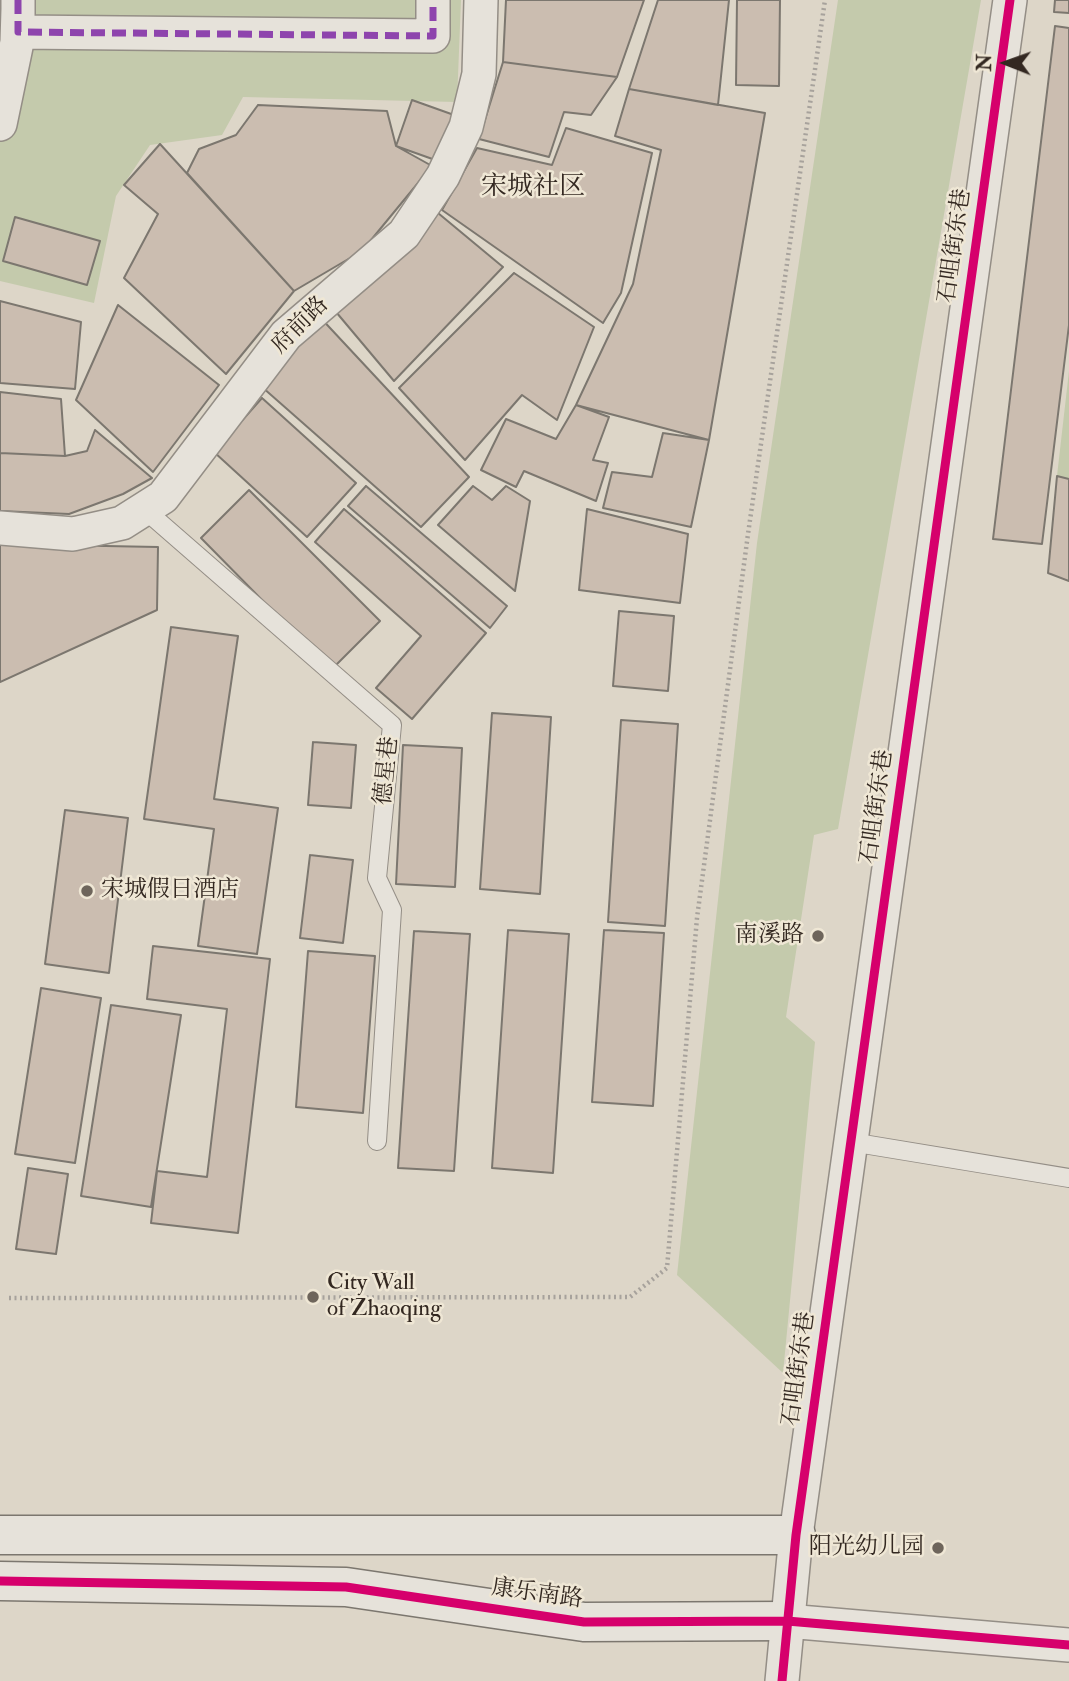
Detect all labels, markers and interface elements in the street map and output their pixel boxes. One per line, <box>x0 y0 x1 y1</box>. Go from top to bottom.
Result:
north arrow <box>971 28 1041 98</box>
text: N <box>973 54 997 71</box>
district label: 宋城社区 <box>481 172 585 204</box>
street label: 石咀街东巷 <box>934 187 978 305</box>
street label: 府前路 <box>267 292 335 360</box>
street label: 德星巷 <box>371 735 405 807</box>
street label: 石咀街东巷 <box>856 748 900 866</box>
place label: 宋城假日酒店 <box>101 877 239 905</box>
marker: 宋城假日酒店 <box>79 883 95 899</box>
place label: 南溪路 <box>735 922 804 950</box>
marker: 南溪路 <box>810 928 826 944</box>
place label: City Wall of Zhaoqing <box>327 1270 442 1324</box>
marker: City Wall of Zhaoqing <box>305 1289 321 1305</box>
street label: 石咀街东巷 <box>778 1310 822 1428</box>
place label: 阳光幼儿园 <box>809 1534 924 1562</box>
marker: 阳光幼儿园 <box>930 1540 946 1556</box>
street label: 康乐南路 <box>490 1575 584 1615</box>

